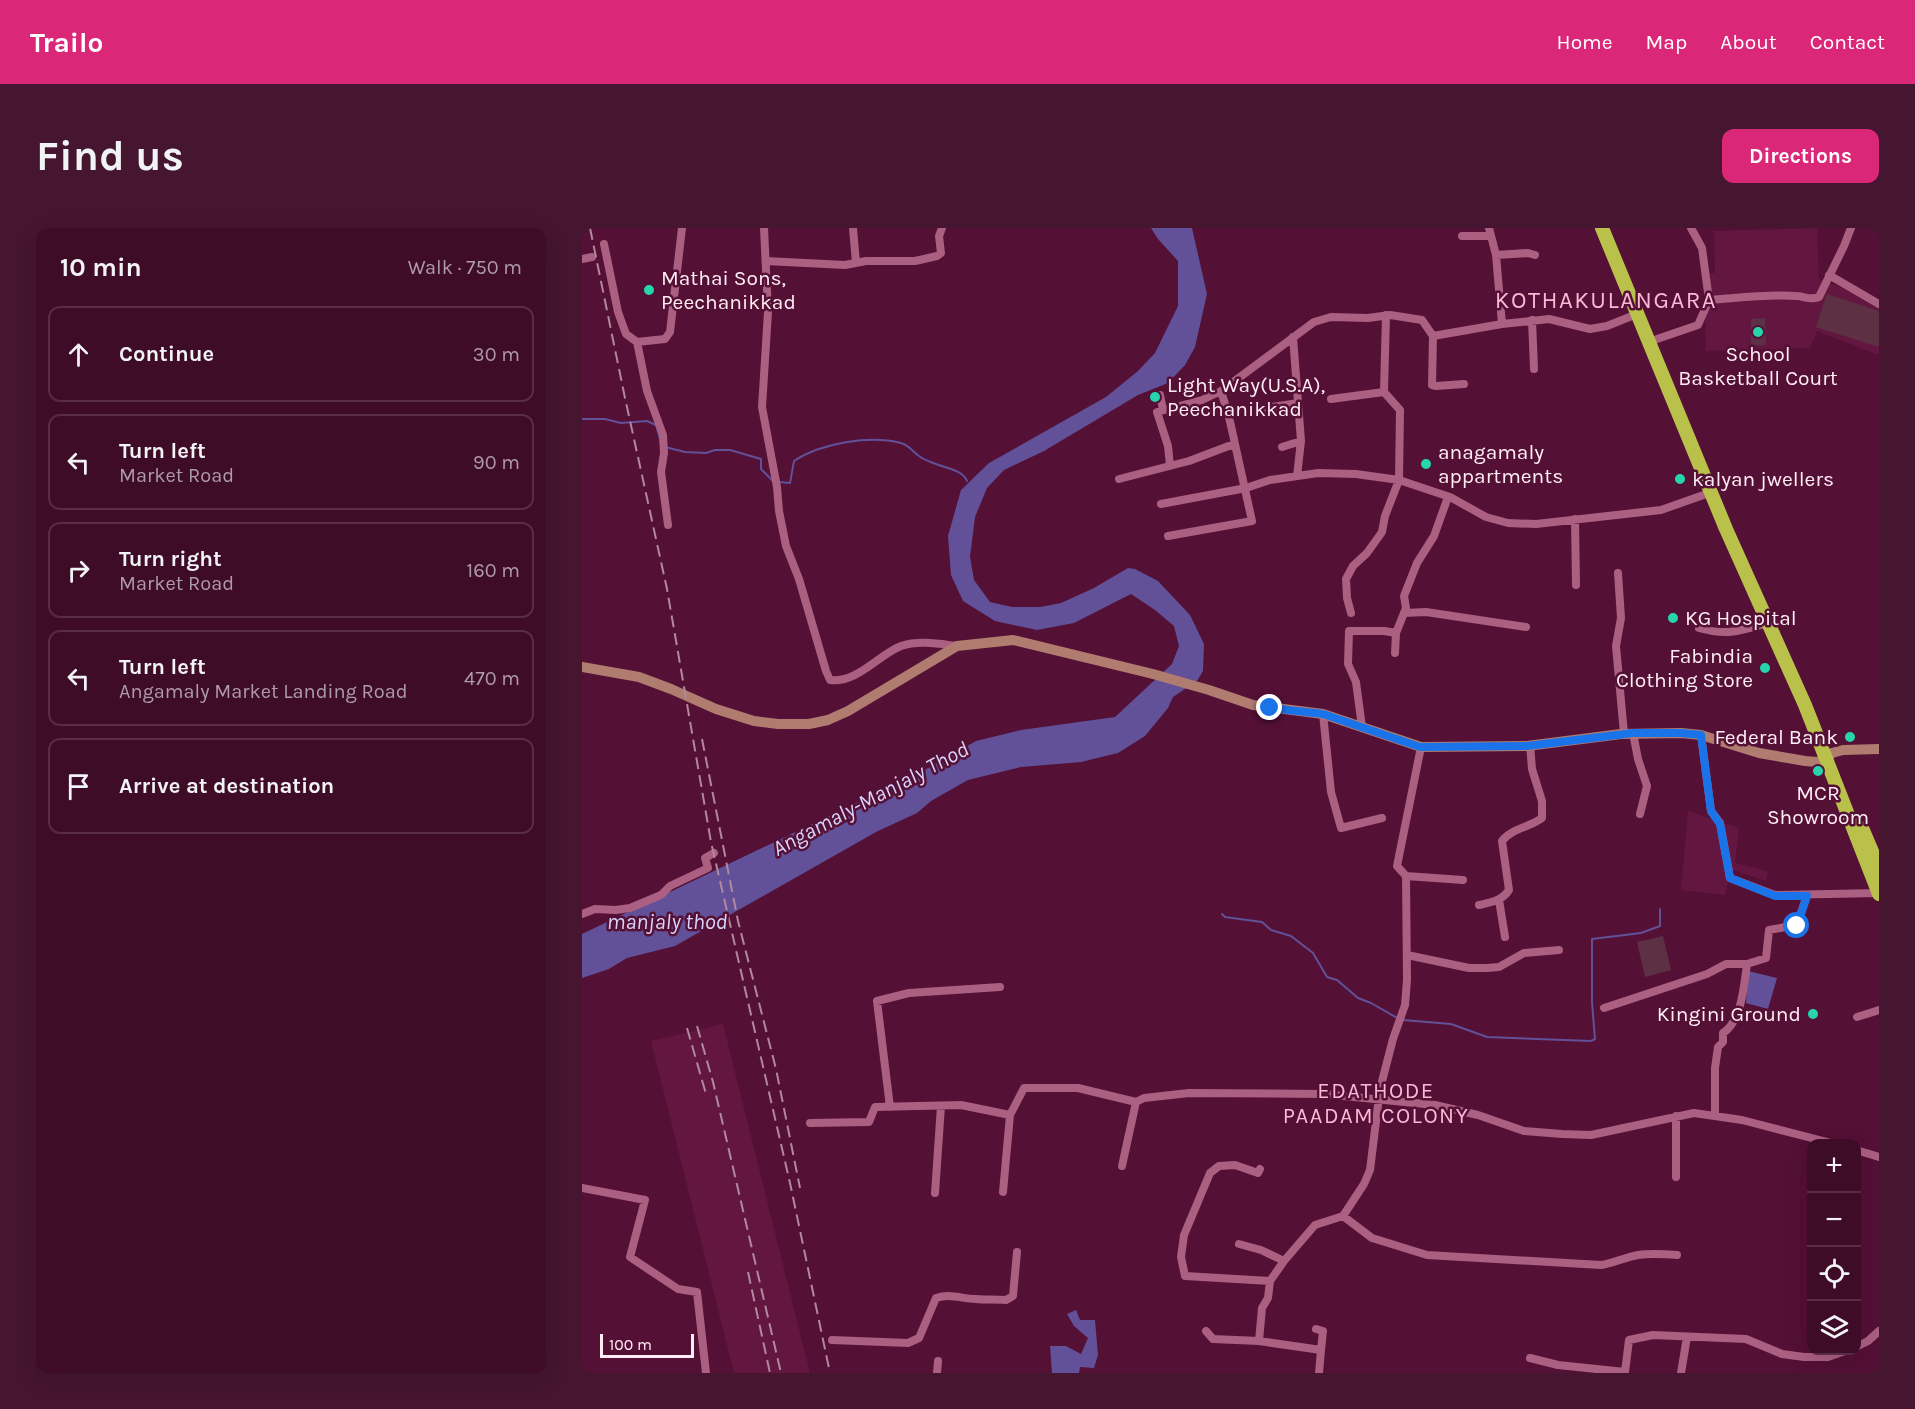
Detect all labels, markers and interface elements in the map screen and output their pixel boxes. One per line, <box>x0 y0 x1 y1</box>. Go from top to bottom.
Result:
text: Trailo <box>30 26 103 59</box>
text: Home <box>1557 30 1613 54</box>
text: Map <box>1646 30 1687 54</box>
text: About <box>1720 30 1777 54</box>
text: Contact <box>1810 30 1885 54</box>
button: Directions <box>1722 129 1879 183</box>
text: Find us <box>36 131 184 181</box>
text: 10 min <box>60 252 142 283</box>
text: Walk · 750 m <box>408 256 522 279</box>
place label: Mathai Sons, Peechanikkad <box>661 266 796 314</box>
marker: Mathai Sons, Peechanikkad <box>642 283 656 297</box>
district label: KOTHAKULANGARA <box>1495 286 1717 314</box>
marker: School Basketball Court <box>1751 325 1765 339</box>
icon: ahead <box>62 338 95 371</box>
text: Continue <box>119 341 214 367</box>
place label: School Basketball Court <box>1678 342 1838 390</box>
text: 30 m <box>473 343 520 366</box>
place label: Light Way(U.S.A), Peechanikkad <box>1167 373 1325 421</box>
marker: Light Way(U.S.A), Peechanikkad <box>1148 390 1162 404</box>
text: Turn left <box>119 438 206 464</box>
place label: anagamaly appartments <box>1438 440 1563 488</box>
icon: left <box>62 446 95 479</box>
text: 90 m <box>473 451 520 474</box>
marker: anagamaly appartments <box>1419 457 1433 471</box>
text: Market Road <box>119 464 234 487</box>
place label: kalyan jwellers <box>1692 467 1834 491</box>
marker: kalyan jwellers <box>1673 472 1687 486</box>
text: Turn right <box>119 546 222 572</box>
icon: right <box>62 554 95 587</box>
text: 160 m <box>467 559 520 582</box>
text: Market Road <box>119 572 234 595</box>
place label: KG Hospital <box>1685 606 1797 630</box>
marker: KG Hospital <box>1666 611 1680 625</box>
place label: Fabindia Clothing Store <box>1616 644 1753 692</box>
text: Turn left <box>119 654 206 680</box>
marker: Fabindia Clothing Store <box>1758 661 1772 675</box>
icon: left <box>62 662 95 695</box>
text: 470 m <box>464 667 520 690</box>
text: Angamaly Market Landing Road <box>119 680 408 703</box>
route end <box>1256 694 1282 720</box>
place label: Federal Bank <box>1714 725 1838 749</box>
marker: Federal Bank <box>1843 730 1857 744</box>
water label: Angamaly-Manjaly Thod <box>768 736 973 862</box>
marker: MCR Showroom <box>1811 764 1825 778</box>
icon: arrive <box>62 770 95 803</box>
text: Arrive at destination <box>119 773 334 799</box>
place label: MCR Showroom <box>1767 781 1869 829</box>
water label: manjaly thod <box>607 909 728 935</box>
route start <box>1783 912 1809 938</box>
place label: Kingini Ground <box>1657 1002 1801 1026</box>
marker: Kingini Ground <box>1806 1007 1820 1021</box>
district label: EDATHODE PAADAM COLONY <box>1283 1078 1469 1129</box>
map controls <box>1807 1139 1861 1355</box>
button: + <box>1807 1139 1861 1193</box>
button: − <box>1807 1193 1861 1247</box>
button: locate <box>1807 1247 1861 1301</box>
button: layers <box>1807 1301 1861 1355</box>
scale bar <box>600 1331 694 1358</box>
text: 100 m <box>609 1335 652 1354</box>

